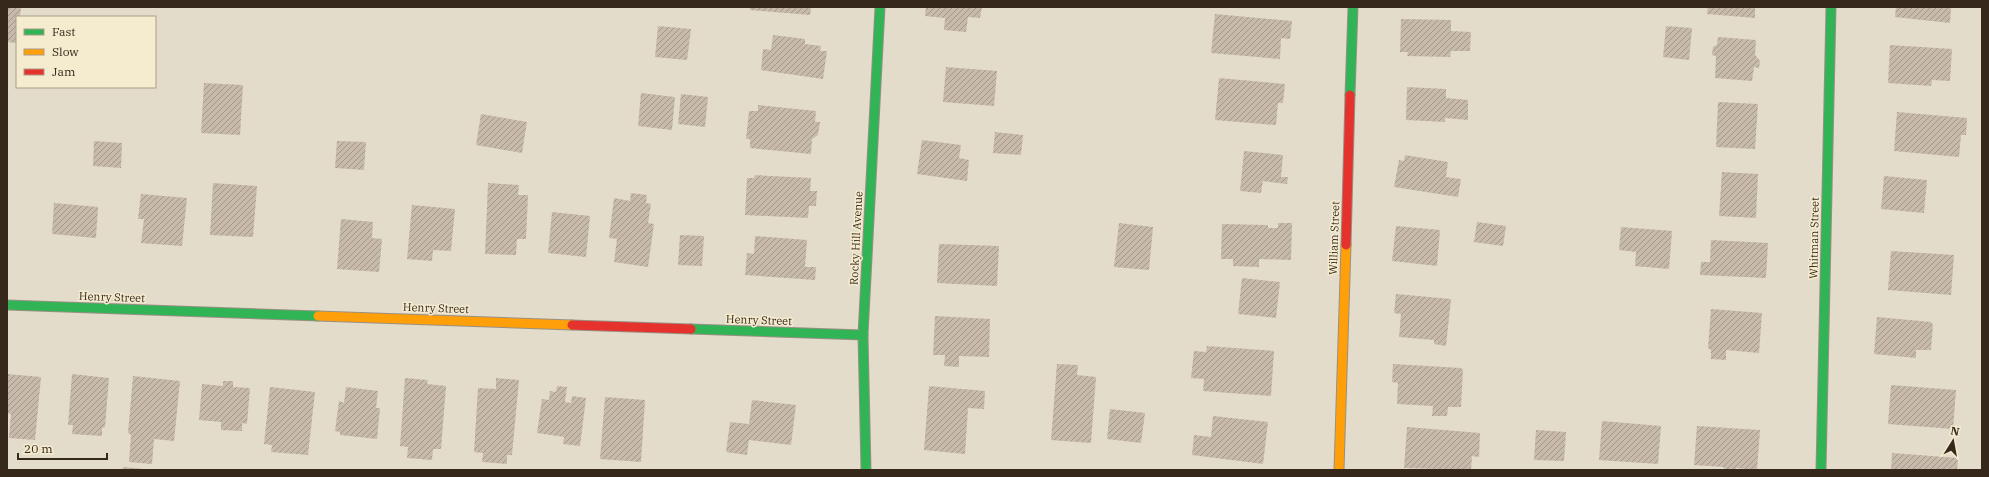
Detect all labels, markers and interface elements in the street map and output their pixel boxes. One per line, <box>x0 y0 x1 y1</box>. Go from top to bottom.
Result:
legend <box>16 16 156 88</box>
text: Fast <box>52 24 76 39</box>
text: Slow <box>52 44 79 59</box>
text: Jam <box>52 64 76 79</box>
street label: Rocky Hill Avenue <box>847 191 865 285</box>
street label: Whitman Street <box>1806 197 1822 279</box>
street label: William Street <box>1326 201 1342 275</box>
street label: Henry Street <box>79 289 145 305</box>
street label: Henry Street <box>403 300 469 316</box>
street label: Henry Street <box>726 312 792 328</box>
north arrow <box>1933 421 1973 461</box>
text: N <box>1949 423 1961 439</box>
scale bar <box>18 435 107 461</box>
text: 20 m <box>24 441 53 456</box>

